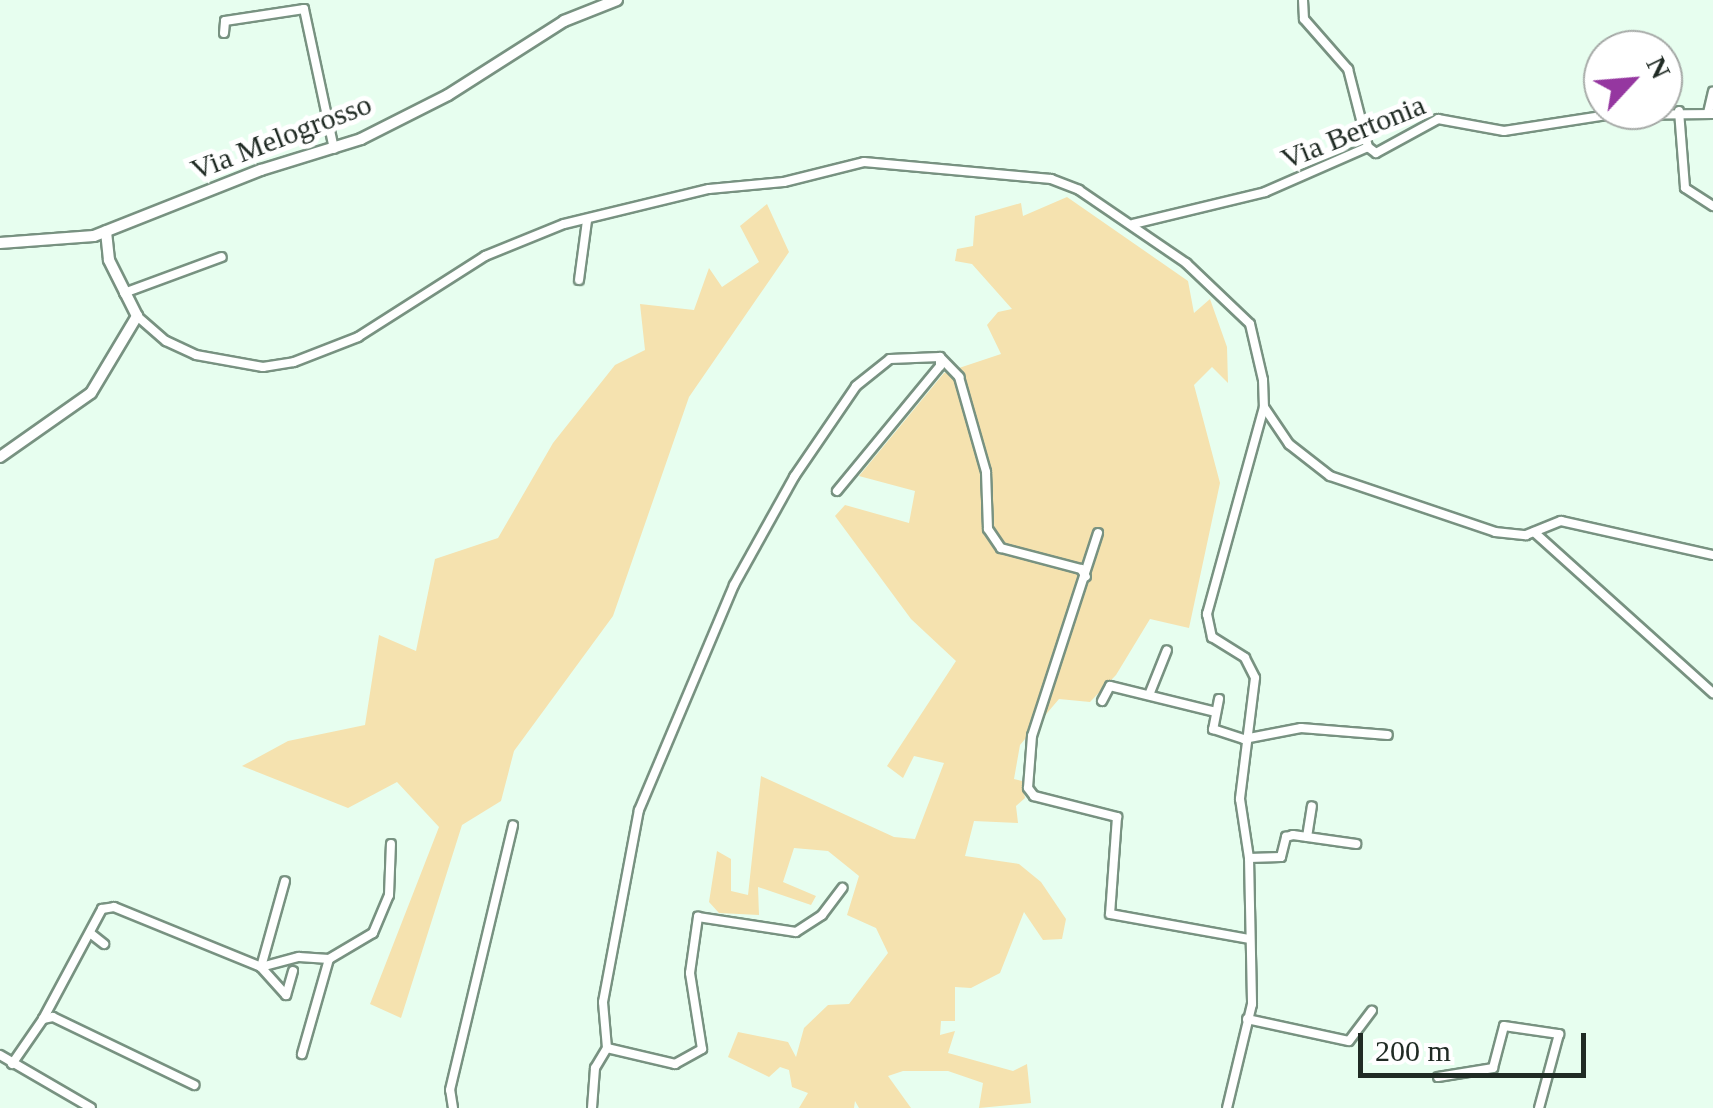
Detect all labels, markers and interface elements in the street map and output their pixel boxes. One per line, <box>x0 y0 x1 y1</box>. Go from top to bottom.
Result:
north arrow <box>1583 30 1683 130</box>
text: N <box>1640 52 1677 83</box>
street label: Via Melogrosso <box>186 86 376 188</box>
street label: Via Bertonia <box>1276 87 1430 177</box>
scale bar <box>1363 1013 1590 1075</box>
text: 200 m <box>1375 1034 1451 1067</box>

